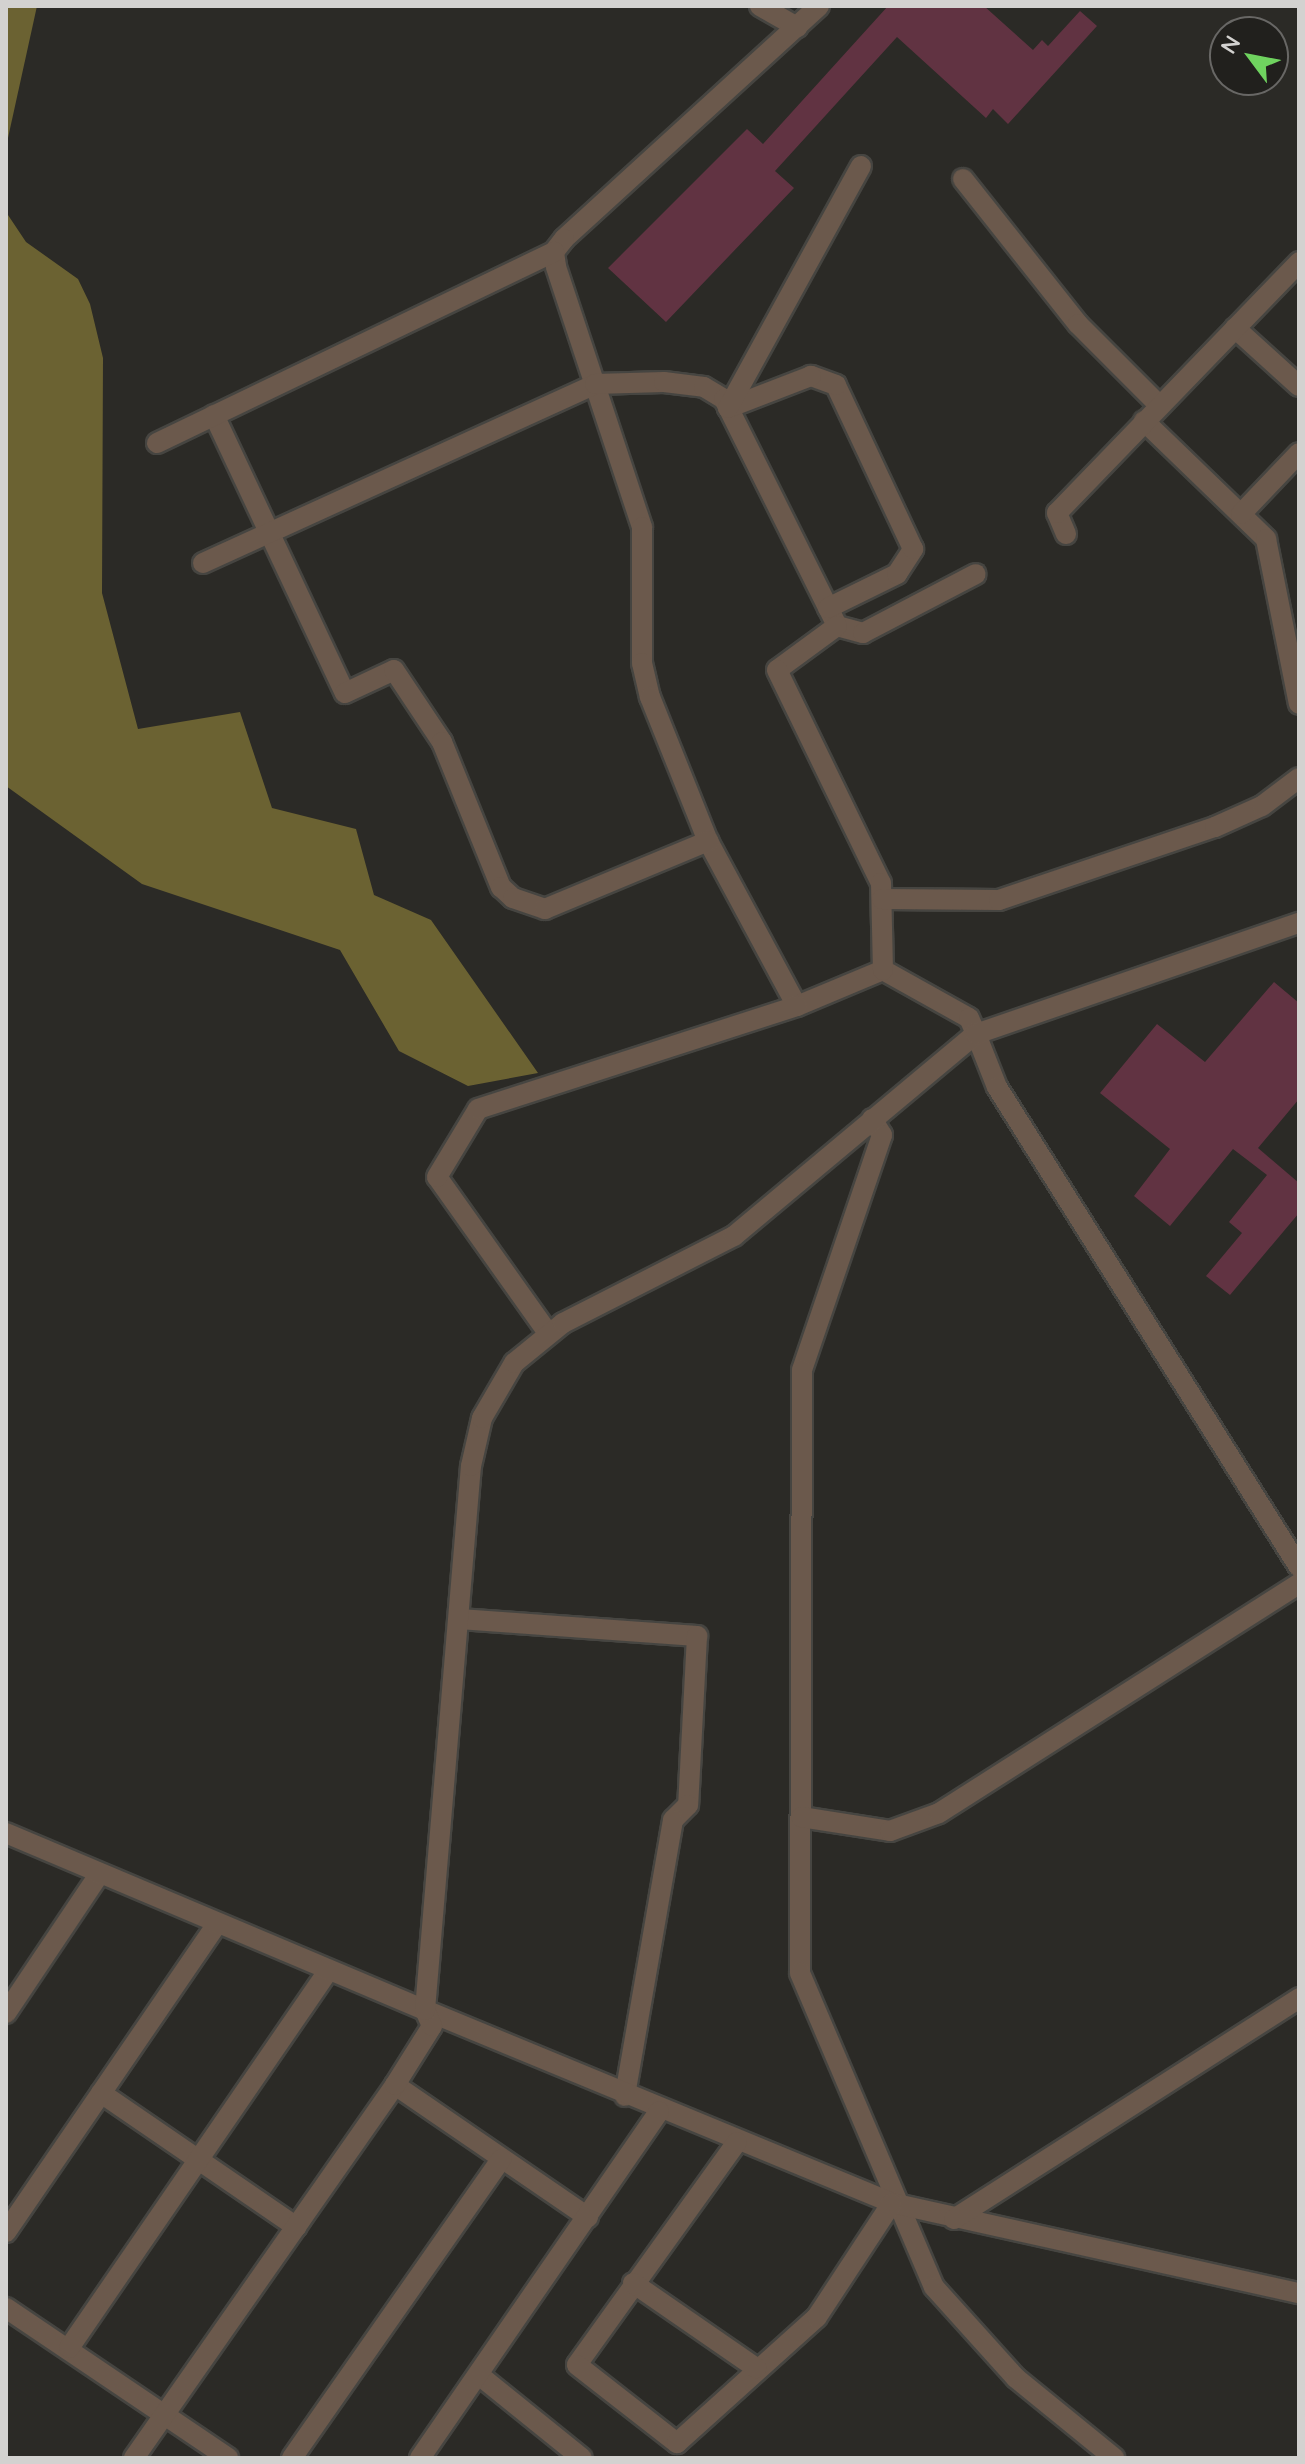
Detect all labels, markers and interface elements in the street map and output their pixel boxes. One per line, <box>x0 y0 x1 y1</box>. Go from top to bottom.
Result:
north arrow <box>1209 16 1289 96</box>
text: N <box>1214 30 1246 59</box>

